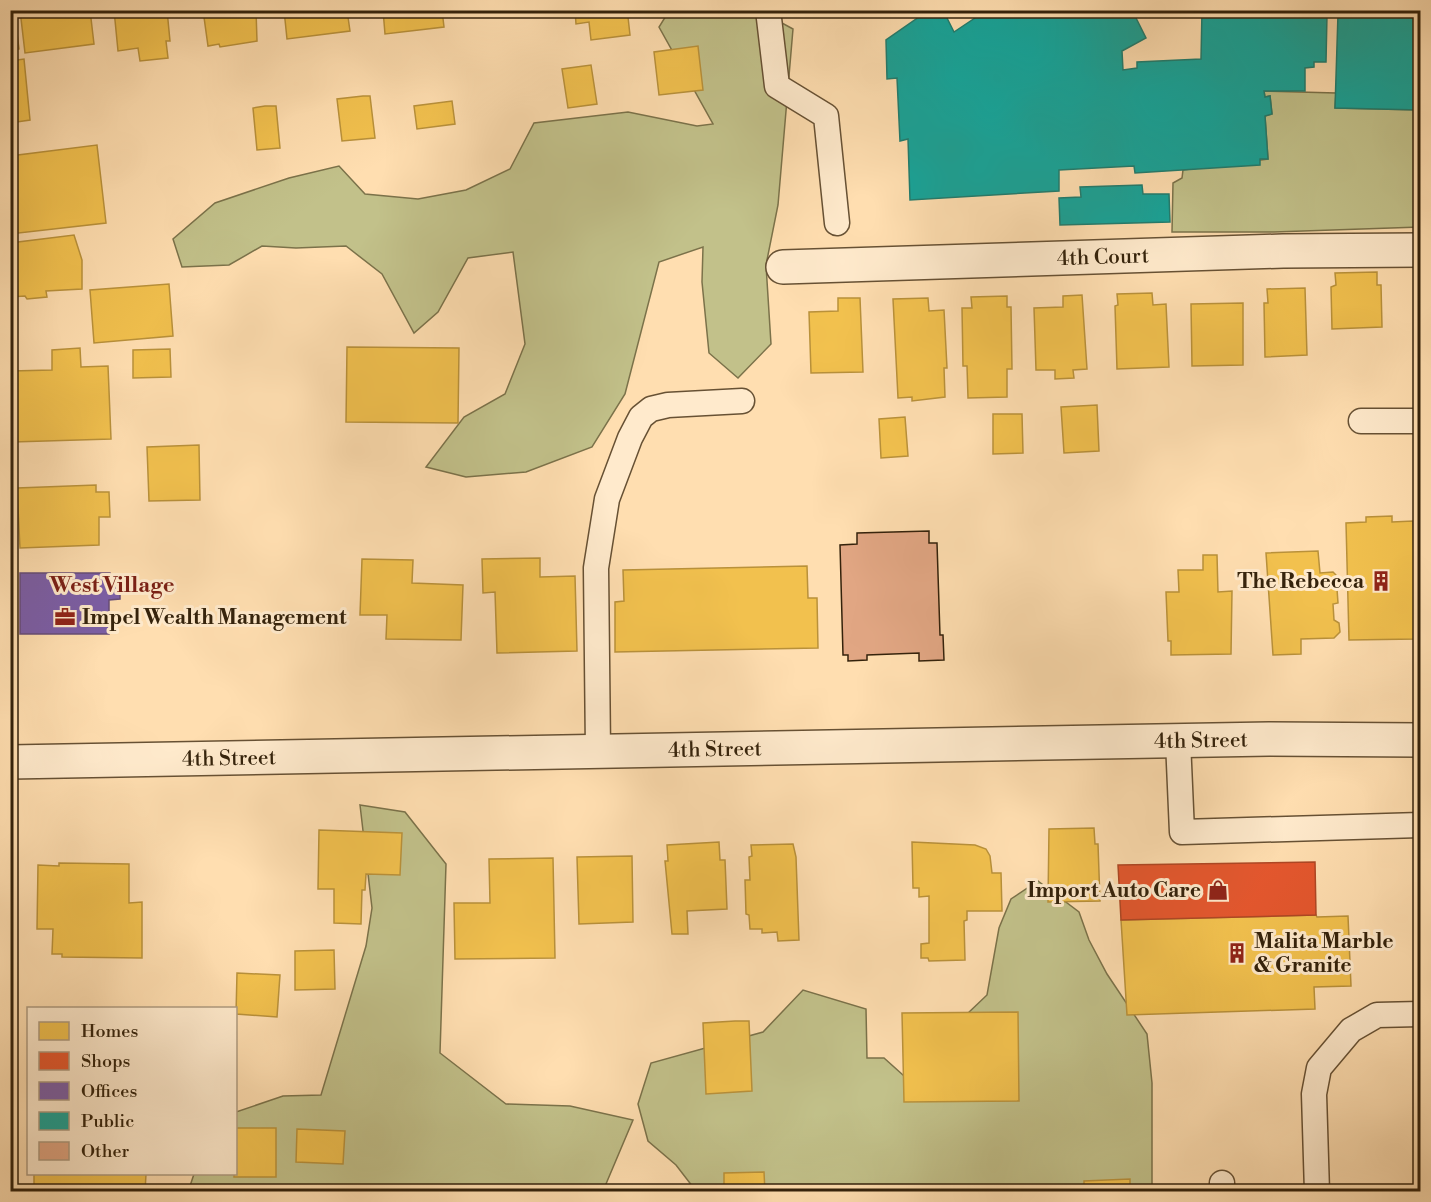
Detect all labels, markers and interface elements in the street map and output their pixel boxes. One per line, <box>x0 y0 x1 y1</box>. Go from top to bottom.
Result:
street label: 4th Court <box>1056 243 1150 272</box>
place label: The Rebecca <box>1237 569 1365 595</box>
building icon: The Rebecca <box>1369 569 1393 593</box>
district label: West Village <box>49 572 175 599</box>
office icon: Impel Wealth Management <box>53 605 77 629</box>
place label: Impel Wealth Management <box>82 605 347 631</box>
street label: 4th Street <box>1154 727 1249 755</box>
street label: 4th Street <box>668 736 763 764</box>
street label: 4th Street <box>182 745 277 773</box>
place label: Import Auto Care <box>1027 878 1201 904</box>
shop icon: Import Auto Care <box>1206 878 1230 902</box>
place label: Malita Marble & Granite <box>1254 929 1394 979</box>
building icon: Malita Marble & Granite <box>1225 941 1249 965</box>
legend <box>27 1007 237 1175</box>
text: Homes <box>81 1020 138 1043</box>
text: Shops <box>81 1050 131 1073</box>
text: Offices <box>81 1080 137 1103</box>
text: Public <box>81 1110 134 1133</box>
text: Other <box>81 1140 129 1163</box>

